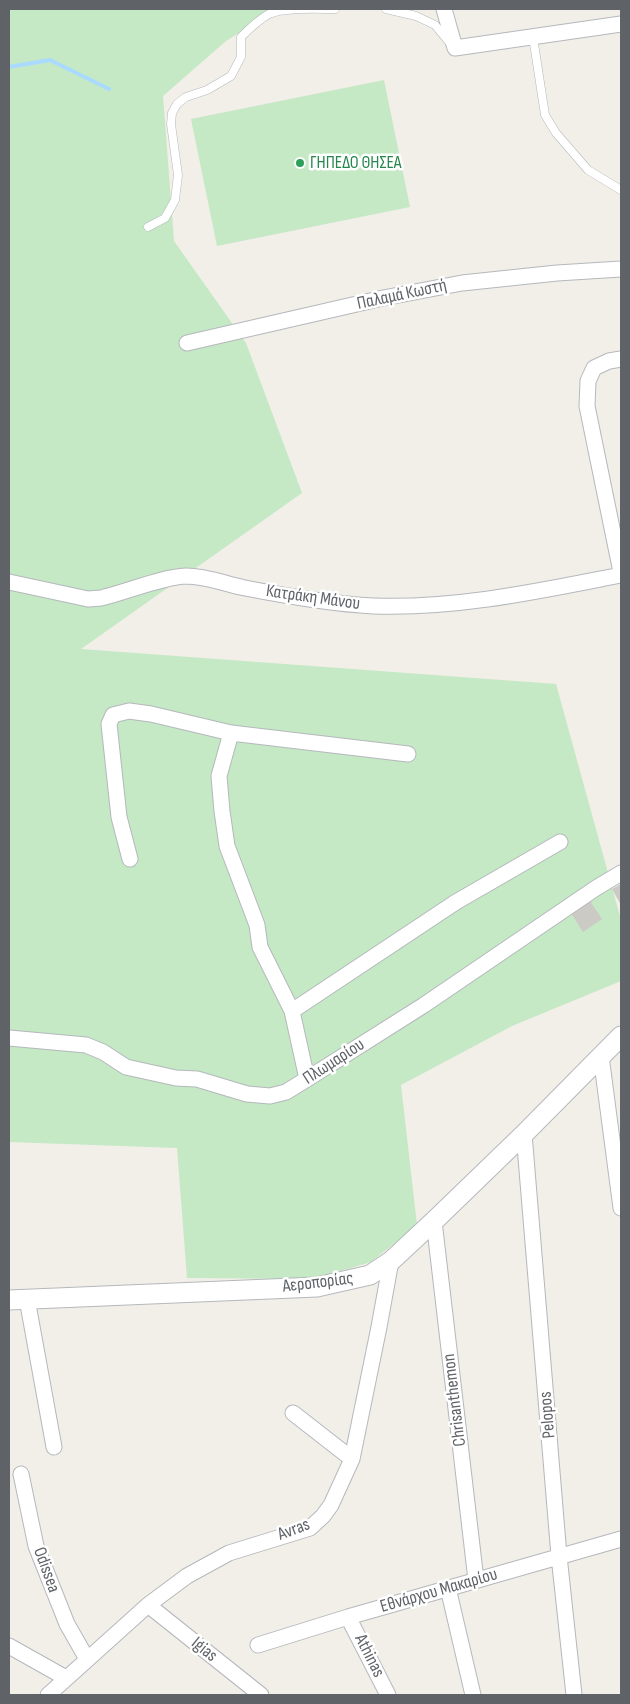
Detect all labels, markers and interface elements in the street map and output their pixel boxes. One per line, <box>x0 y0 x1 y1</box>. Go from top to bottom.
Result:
place label: ΓΗΠΕΔΟ ΘΗΣΕΑ <box>310 152 401 174</box>
marker: ΓΗΠΕΔΟ ΘΗΣΕΑ <box>294 157 306 169</box>
street label: Παλαμά Κωστή <box>355 275 449 315</box>
street label: Κατράκη Μάνου <box>265 581 361 615</box>
street label: Πλωμαρίου <box>299 1034 369 1090</box>
street label: Αεροπορίας <box>281 1268 355 1298</box>
street label: Chrisanthemon <box>439 1352 471 1448</box>
street label: Pelopos <box>535 1391 561 1439</box>
street label: Avras <box>275 1514 313 1546</box>
street label: Odissea <box>28 1544 64 1596</box>
street label: Εθνάρχου Μακαρίου <box>378 1564 500 1618</box>
street label: Athinas <box>349 1631 389 1681</box>
street label: Igias <box>186 1633 222 1667</box>

